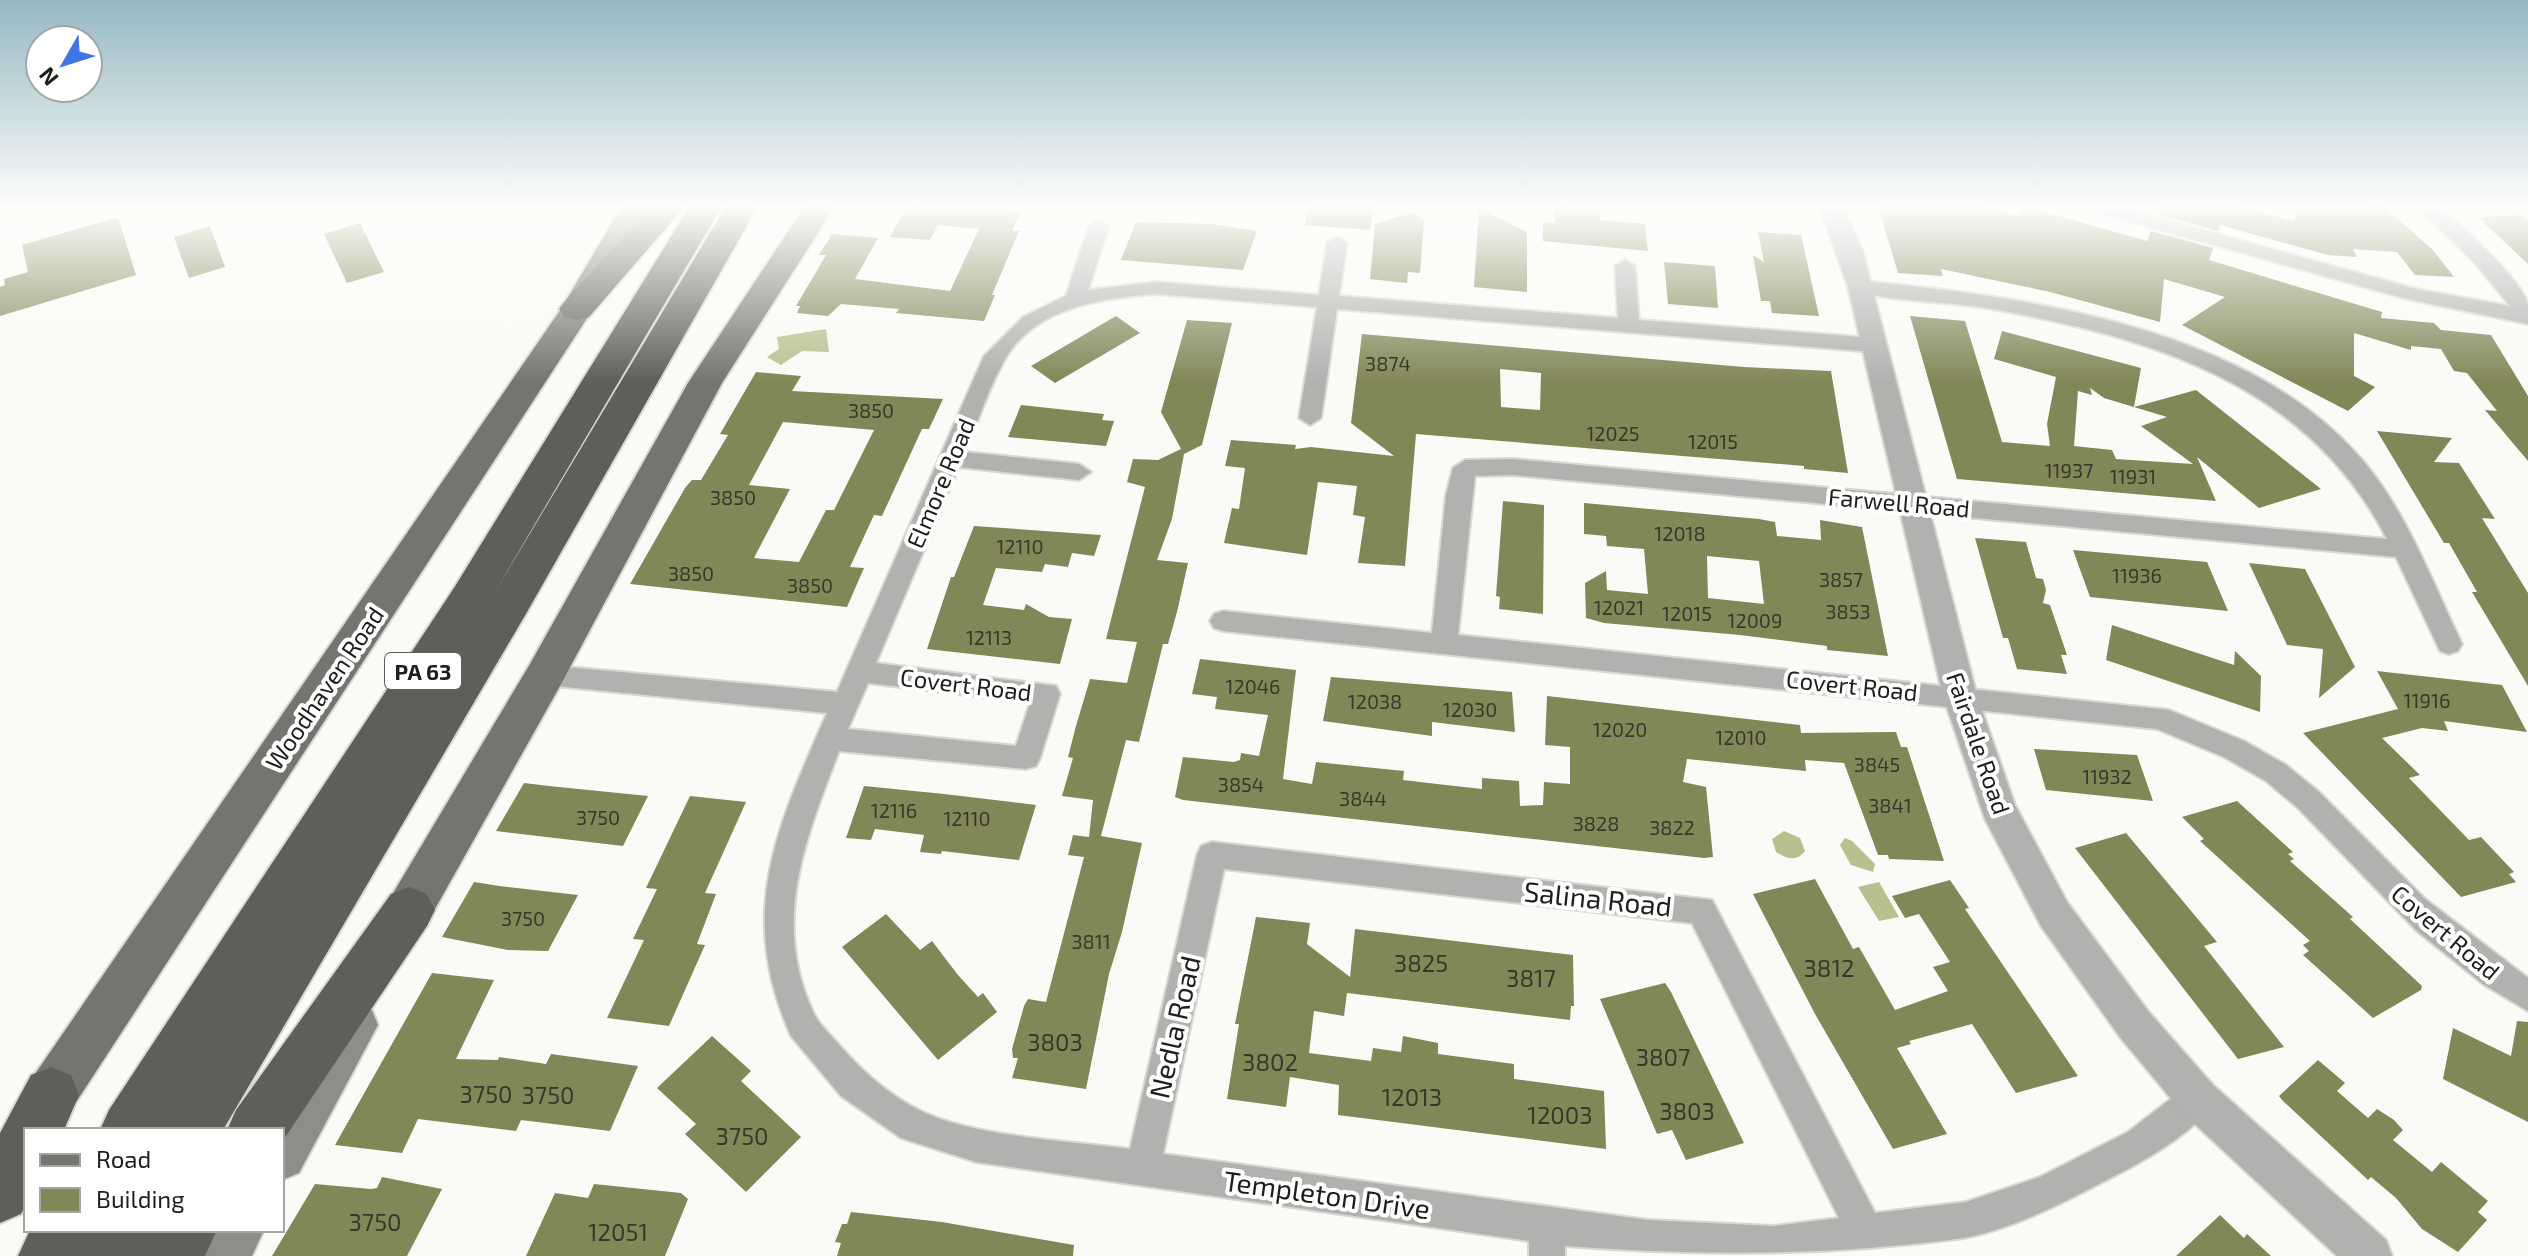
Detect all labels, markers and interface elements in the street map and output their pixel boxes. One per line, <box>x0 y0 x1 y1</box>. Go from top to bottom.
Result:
north arrow <box>24 24 104 104</box>
text: N <box>33 63 63 92</box>
house number: 3874 <box>1365 351 1411 375</box>
house number: 3850 <box>848 398 894 422</box>
street label: Elmore Road <box>900 414 980 552</box>
house number: 12025 <box>1586 421 1640 445</box>
house number: 12015 <box>1688 429 1738 453</box>
house number: 11937 <box>2045 458 2093 482</box>
house number: 11931 <box>2110 464 2156 488</box>
street label: Farwell Road <box>1827 481 1971 523</box>
house number: 3850 <box>710 485 756 509</box>
house number: 12018 <box>1654 521 1706 545</box>
house number: 12110 <box>996 534 1044 558</box>
house number: 3850 <box>668 561 714 585</box>
house number: 11936 <box>2112 563 2162 587</box>
house number: 3857 <box>1819 567 1863 591</box>
house number: 3850 <box>787 573 833 597</box>
house number: 12021 <box>1594 595 1644 619</box>
house number: 3853 <box>1825 599 1871 623</box>
street label: Woodhaven Road <box>259 601 389 775</box>
house number: 12015 <box>1662 601 1712 625</box>
house number: 12009 <box>1728 608 1782 632</box>
house number: 12113 <box>966 625 1012 649</box>
road number: PA 63 <box>385 653 461 689</box>
street label: Covert Road <box>899 662 1033 706</box>
street label: Covert Road <box>1785 664 1919 706</box>
street label: Fairdale Road <box>1941 668 2017 818</box>
house number: 12046 <box>1226 674 1281 698</box>
house number: 11916 <box>2404 688 2450 712</box>
house number: 12038 <box>1348 689 1402 713</box>
house number: 12030 <box>1443 697 1497 721</box>
house number: 12020 <box>1593 717 1647 741</box>
house number: 12010 <box>1715 725 1767 749</box>
house number: 3845 <box>1854 752 1900 776</box>
house number: 11932 <box>2082 764 2132 788</box>
house number: 3854 <box>1218 772 1264 796</box>
house number: 3844 <box>1339 786 1387 810</box>
house number: 3841 <box>1868 793 1912 817</box>
house number: 12116 <box>871 798 917 822</box>
house number: 3750 <box>576 805 620 829</box>
house number: 12110 <box>943 806 991 830</box>
house number: 3828 <box>1573 811 1619 835</box>
house number: 3822 <box>1649 815 1695 839</box>
street label: Salina Road <box>1522 873 1674 923</box>
street label: Covert Road <box>2386 878 2506 986</box>
house number: 3750 <box>501 906 545 930</box>
house number: 3811 <box>1071 929 1111 953</box>
house number: 3825 <box>1394 948 1448 977</box>
street label: Nedla Road <box>1141 952 1207 1102</box>
house number: 3812 <box>1804 953 1854 982</box>
house number: 3817 <box>1506 963 1556 992</box>
house number: 3803 <box>1027 1027 1083 1056</box>
house number: 3807 <box>1636 1042 1690 1071</box>
house number: 3802 <box>1242 1047 1298 1076</box>
house number: 3750 <box>460 1079 512 1108</box>
house number: 3750 <box>522 1080 574 1109</box>
house number: 12013 <box>1382 1082 1442 1111</box>
house number: 3803 <box>1659 1096 1715 1125</box>
house number: 12003 <box>1527 1100 1593 1129</box>
house number: 3750 <box>716 1121 768 1150</box>
legend <box>24 1128 284 1232</box>
text: Road <box>96 1144 151 1173</box>
street label: Templeton Drive <box>1222 1163 1432 1225</box>
text: Building <box>96 1184 185 1213</box>
house number: 3750 <box>349 1207 401 1236</box>
house number: 12051 <box>588 1217 648 1246</box>

